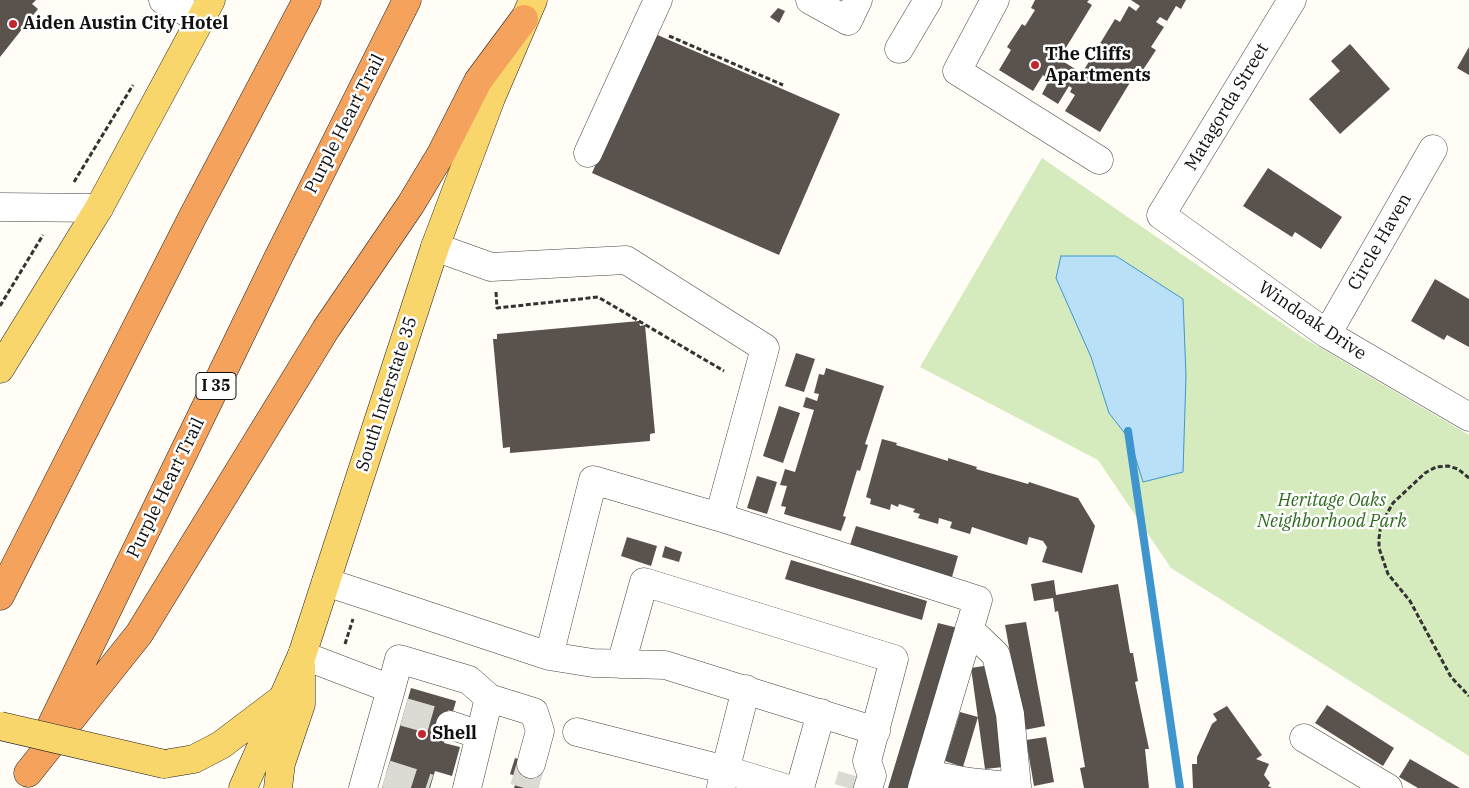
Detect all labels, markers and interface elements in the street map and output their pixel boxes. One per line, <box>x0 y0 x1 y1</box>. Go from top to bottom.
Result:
place label: Aiden Austin City Hotel <box>23 13 228 35</box>
marker: Aiden Austin City Hotel <box>7 18 19 30</box>
street label: Matagorda Street <box>1180 39 1274 175</box>
place label: The Cliffs Apartments <box>1045 44 1151 86</box>
street label: Purple Heart Trail <box>301 51 389 197</box>
marker: The Cliffs Apartments <box>1029 59 1041 71</box>
street label: Circle Haven <box>1344 190 1416 294</box>
street label: Windoak Drive <box>1254 277 1370 365</box>
street label: South Interstate 35 <box>352 314 422 474</box>
road number: I 35 <box>196 372 236 400</box>
street label: Purple Heart Trail <box>123 414 209 562</box>
park label: Heritage Oaks Neighborhood Park <box>1257 490 1407 532</box>
place label: Shell <box>432 723 477 745</box>
marker: Shell <box>416 728 428 740</box>

